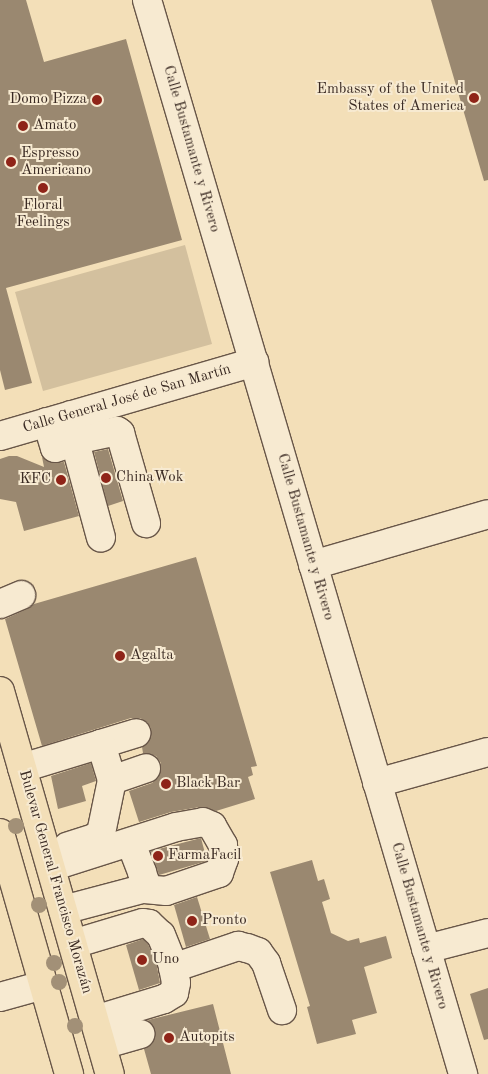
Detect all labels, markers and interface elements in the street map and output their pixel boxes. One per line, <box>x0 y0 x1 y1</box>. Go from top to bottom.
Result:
street label: Calle Bustamante y Rivero <box>159 64 223 234</box>
place label: Embassy of the United States of America <box>317 80 464 115</box>
place label: Domo Pizza <box>9 91 87 109</box>
marker: Embassy of the United States of America <box>468 92 480 104</box>
marker: Domo Pizza <box>91 94 103 106</box>
place label: Amato <box>33 117 76 135</box>
marker: Amato <box>17 120 29 132</box>
place label: Espresso Americano <box>21 144 91 179</box>
marker: Espresso Americano <box>5 156 17 168</box>
marker: Floral Feelings <box>37 182 49 194</box>
place label: Floral Feelings <box>16 196 70 231</box>
street label: Calle General José de San Martín <box>21 361 233 437</box>
street label: Calle Bustamante y Rivero <box>273 452 337 622</box>
place label: ChinaWok <box>116 469 184 487</box>
place label: KFC <box>19 471 51 489</box>
marker: ChinaWok <box>100 472 112 484</box>
marker: KFC <box>55 474 67 486</box>
place label: Agalta <box>130 647 174 665</box>
marker: Agalta <box>114 650 126 662</box>
street label: Bulevar General Francisco Morazán <box>14 768 96 996</box>
place label: Black Bar <box>176 775 240 793</box>
marker: Black Bar <box>160 778 172 790</box>
street label: Calle Bustamante y Rivero <box>387 841 451 1011</box>
place label: FarmaFacil <box>168 847 241 865</box>
marker: FarmaFacil <box>152 850 164 862</box>
place label: Pronto <box>202 912 247 930</box>
marker: Pronto <box>186 915 198 927</box>
place label: Uno <box>152 951 179 969</box>
marker: Uno <box>136 954 148 966</box>
place label: Autopits <box>179 1029 235 1047</box>
marker: Autopits <box>163 1032 175 1044</box>

